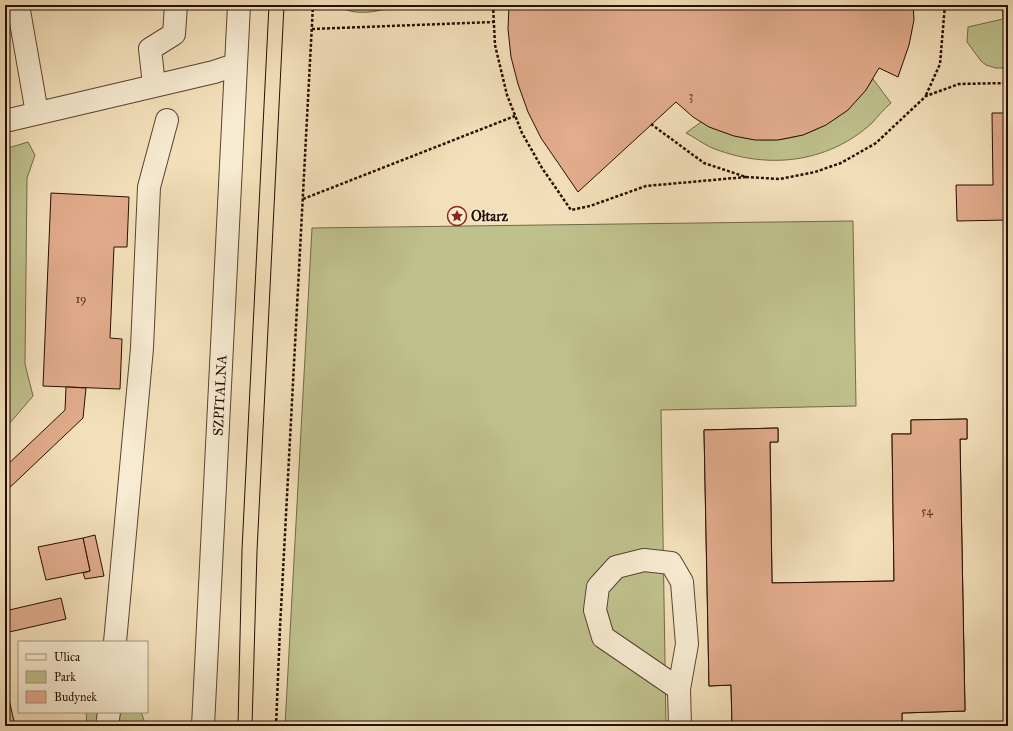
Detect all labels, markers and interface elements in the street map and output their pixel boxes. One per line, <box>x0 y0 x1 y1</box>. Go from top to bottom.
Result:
house number: 3 <box>689 89 694 103</box>
place icon: Ołtarz <box>446 205 468 227</box>
place label: Ołtarz <box>471 208 509 225</box>
house number: 19 <box>75 292 87 306</box>
street label: SZPITALNA <box>209 354 230 436</box>
house number: 54 <box>921 504 933 518</box>
legend <box>18 641 148 713</box>
text: Ulica <box>54 650 81 664</box>
text: Park <box>54 670 76 684</box>
text: Budynek <box>54 690 97 704</box>

